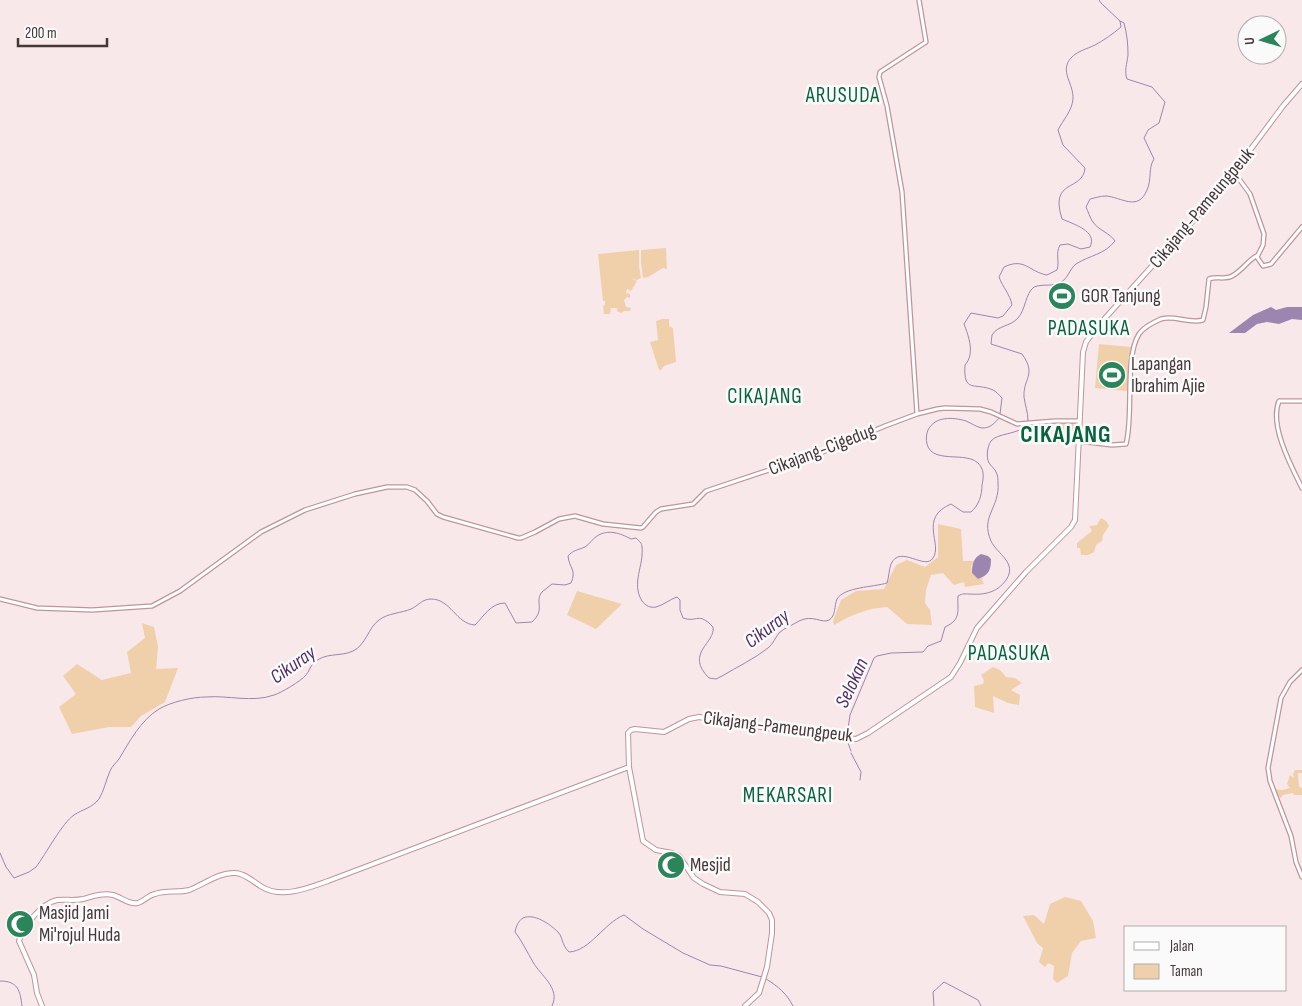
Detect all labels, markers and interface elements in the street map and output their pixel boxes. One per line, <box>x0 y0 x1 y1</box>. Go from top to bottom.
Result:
scale bar <box>18 15 106 47</box>
north arrow <box>1237 15 1287 65</box>
text: 200 m <box>25 24 57 43</box>
text: U <box>1241 37 1258 45</box>
district label: ARUSUDA <box>805 83 880 108</box>
street label: Cikajang-Pameungpeuk <box>1145 142 1260 273</box>
sports icon: GOR Tanjung <box>1047 281 1077 311</box>
place label: GOR Tanjung <box>1081 285 1161 308</box>
district label: PADASUKA <box>1048 316 1130 341</box>
place label: Lapangan Ibrahim Ajie <box>1131 353 1205 398</box>
sports icon: Lapangan Ibrahim Ajie <box>1097 360 1127 390</box>
district label: CIKAJANG <box>727 384 803 409</box>
street label: Cikajang-Cigedug <box>765 419 879 481</box>
district label: CIKAJANG <box>1020 420 1112 449</box>
water label: Cikuray <box>740 604 795 654</box>
water label: Cikuray <box>266 640 321 689</box>
district label: PADASUKA <box>968 641 1050 666</box>
water label: Selokan <box>830 655 874 711</box>
street label: Cikajang-Pameungpeuk <box>702 706 855 748</box>
district label: MEKARSARI <box>743 783 833 808</box>
mosque icon: Mesjid <box>656 850 686 880</box>
place label: Mesjid <box>690 854 731 877</box>
place label: Masjid Jami Mi'rojul Huda <box>39 902 121 947</box>
mosque icon: Masjid Jami Mi'rojul Huda <box>5 909 35 939</box>
legend <box>1124 926 1287 991</box>
text: Jalan <box>1169 937 1194 956</box>
text: Taman <box>1170 962 1203 981</box>

